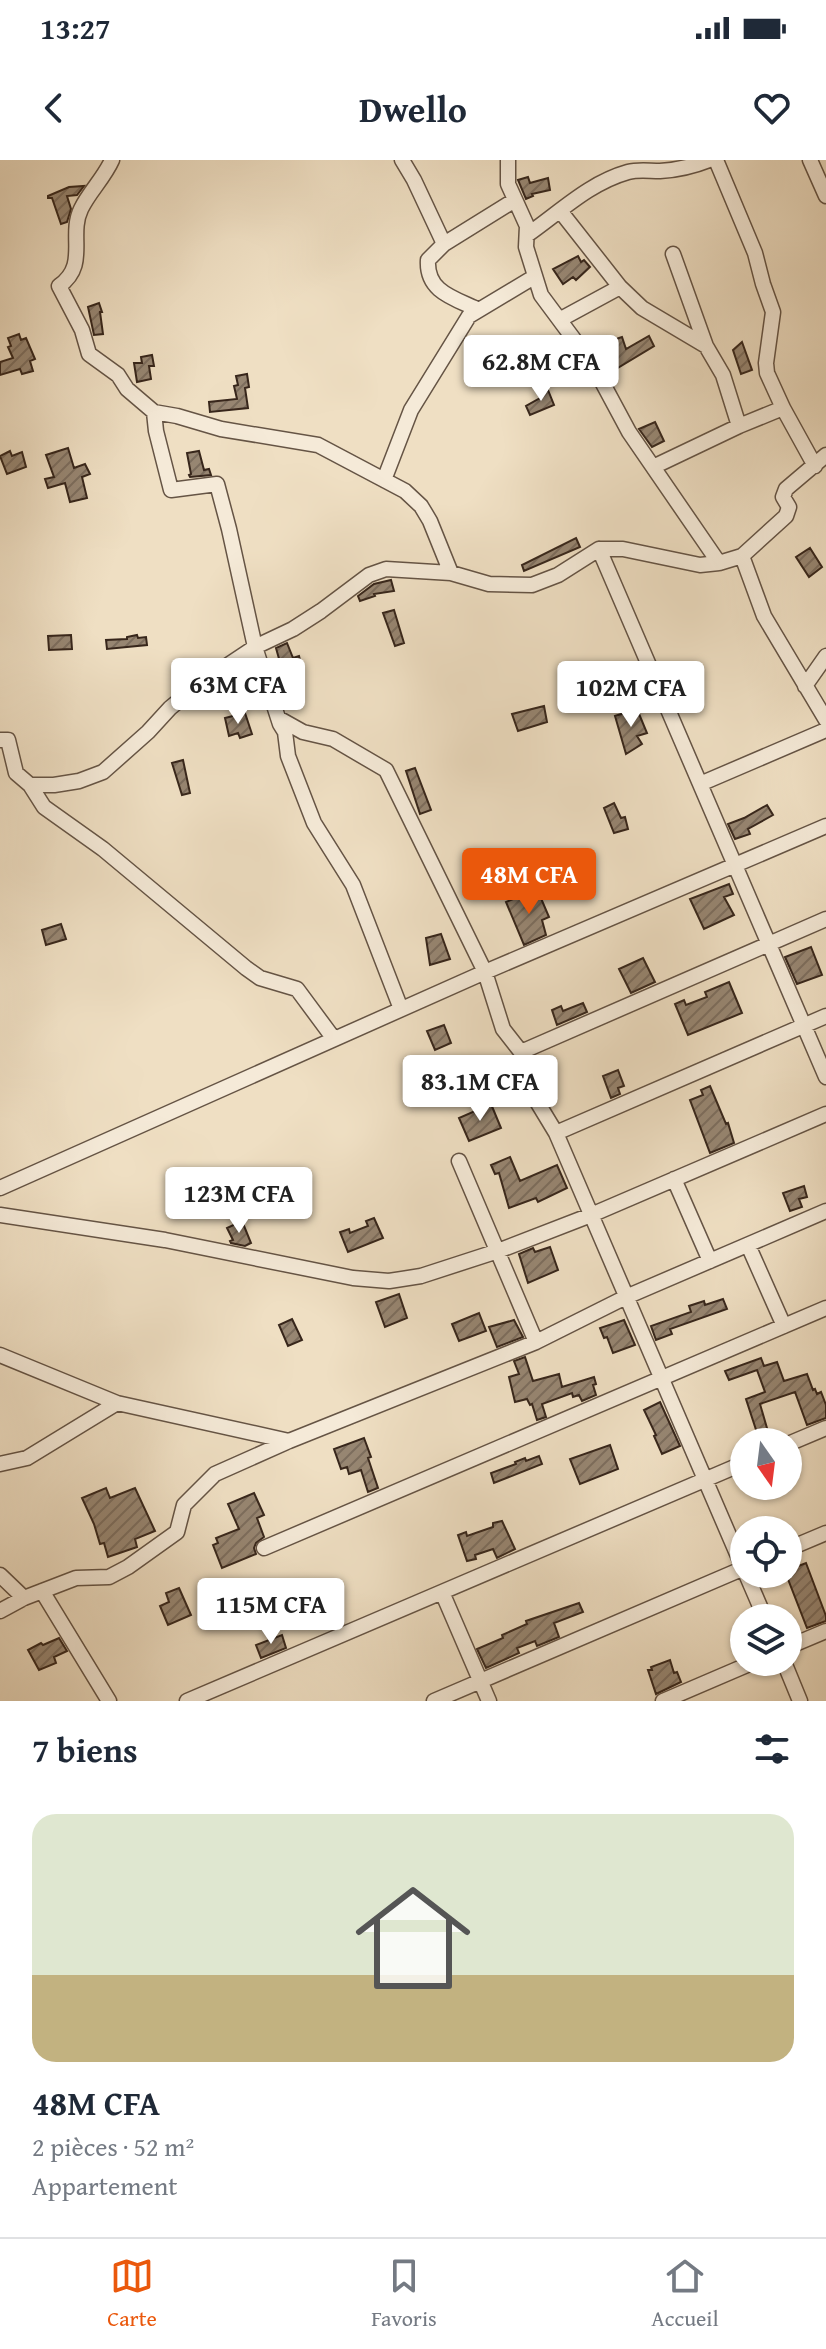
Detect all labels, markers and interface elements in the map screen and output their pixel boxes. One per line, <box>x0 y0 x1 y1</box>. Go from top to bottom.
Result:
text: 13:27 <box>40 6 111 50</box>
text: Dwello <box>359 82 467 135</box>
icon: back <box>32 86 76 130</box>
icon: heart <box>750 86 794 130</box>
pin: 62.8M CFA <box>449 335 633 403</box>
text: 62.8M CFA <box>482 341 600 380</box>
pin: 63M CFA <box>164 658 312 726</box>
pin: 102M CFA <box>548 661 714 729</box>
text: 63M CFA <box>189 664 287 703</box>
text: 102M CFA <box>575 667 687 706</box>
pin: 48M CFA <box>455 848 603 916</box>
text: 48M CFA <box>480 854 578 893</box>
pin: 83.1M CFA <box>388 1055 572 1123</box>
text: 83.1M CFA <box>421 1061 539 1100</box>
pin: 123M CFA <box>156 1167 322 1235</box>
text: 123M CFA <box>183 1173 295 1212</box>
north arrow <box>730 1428 802 1500</box>
map controls <box>730 1428 802 1676</box>
button: locate <box>730 1516 802 1588</box>
pin: 115M CFA <box>188 1578 354 1646</box>
text: 115M CFA <box>215 1584 327 1623</box>
button: layers <box>730 1604 802 1676</box>
text: 7 biens <box>32 1725 138 1774</box>
icon: filters <box>750 1727 794 1771</box>
icon: home <box>341 1866 485 2010</box>
text: 48M CFA <box>32 2078 160 2127</box>
text: 2 pièces · 52 m² <box>32 2127 194 2166</box>
text: Appartement <box>32 2166 177 2205</box>
tab: Carte <box>107 2254 157 2334</box>
tab: Favoris <box>371 2254 437 2334</box>
tab: Accueil <box>651 2254 719 2334</box>

